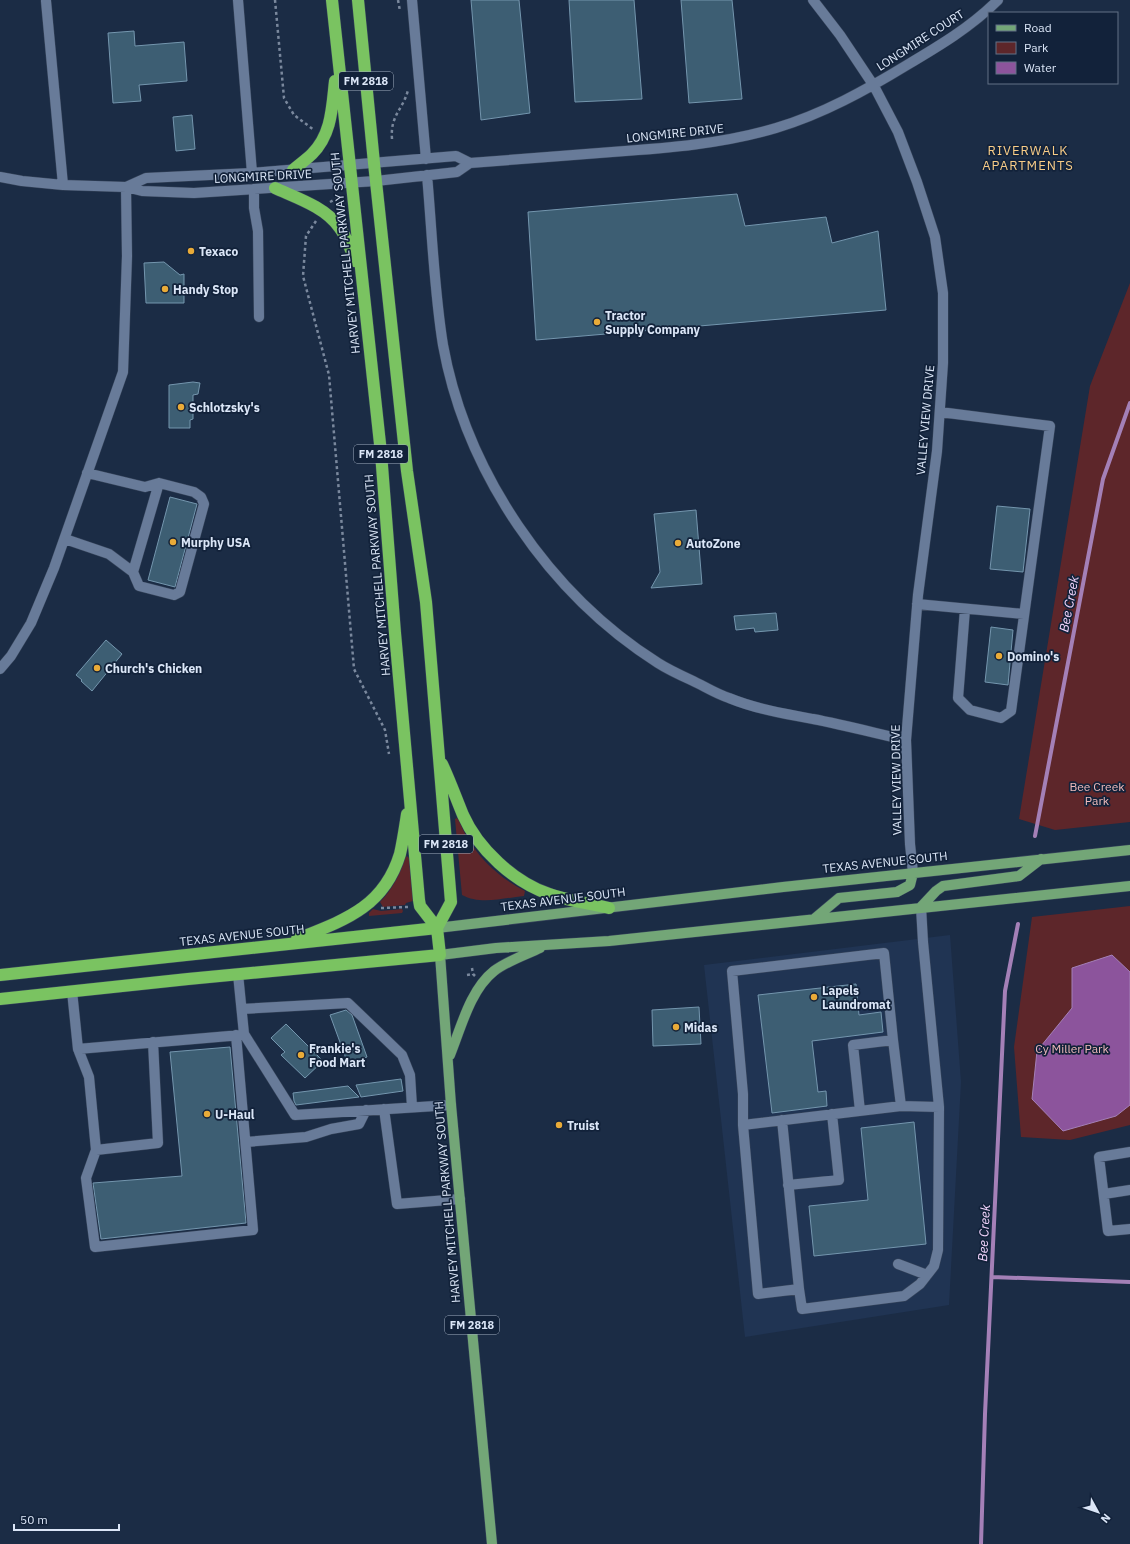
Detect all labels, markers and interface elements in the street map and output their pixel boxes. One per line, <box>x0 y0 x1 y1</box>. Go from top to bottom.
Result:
street label: LONGMIRE COURT <box>873 6 967 74</box>
legend <box>988 12 1118 84</box>
text: Road <box>1024 20 1052 35</box>
text: Park <box>1024 40 1049 55</box>
text: Water <box>1024 60 1057 75</box>
road number: FM 2818 <box>339 72 393 90</box>
street label: LONGMIRE DRIVE <box>626 120 724 146</box>
district label: RIVERWALK APARTMENTS <box>982 142 1074 174</box>
street label: HARVEY MITCHELL PARKWAY SOUTH <box>327 151 363 355</box>
street label: LONGMIRE DRIVE <box>214 166 312 186</box>
place label: Texaco <box>199 244 238 259</box>
marker: Texaco <box>186 246 196 256</box>
place label: Handy Stop <box>173 282 238 297</box>
marker: Handy Stop <box>160 284 170 294</box>
place label: Tractor Supply Company <box>605 308 701 337</box>
marker: Tractor Supply Company <box>592 317 602 327</box>
street label: VALLEY VIEW DRIVE <box>913 364 937 476</box>
place label: Schlotzsky's <box>189 400 260 415</box>
marker: Schlotzsky's <box>176 402 186 412</box>
road number: FM 2818 <box>354 445 408 463</box>
street label: HARVEY MITCHELL PARKWAY SOUTH <box>361 473 393 677</box>
place label: Murphy USA <box>181 535 250 550</box>
place label: AutoZone <box>686 536 741 551</box>
marker: Murphy USA <box>168 537 178 547</box>
marker: AutoZone <box>673 538 683 548</box>
water label: Bee Creek <box>1055 574 1083 634</box>
place label: Domino's <box>1007 649 1059 664</box>
marker: Domino's <box>994 651 1004 661</box>
place label: Church's Chicken <box>105 661 202 676</box>
marker: Church's Chicken <box>92 663 102 673</box>
street label: VALLEY VIEW DRIVE <box>888 725 904 835</box>
park label: Bee Creek Park <box>1069 779 1125 808</box>
road number: FM 2818 <box>419 835 473 853</box>
street label: TEXAS AVENUE SOUTH <box>822 848 948 876</box>
street label: TEXAS AVENUE SOUTH <box>500 884 626 914</box>
street label: TEXAS AVENUE SOUTH <box>179 921 305 949</box>
place label: Lapels Laundromat <box>822 983 891 1012</box>
marker: Lapels Laundromat <box>809 992 819 1002</box>
place label: Midas <box>684 1020 717 1035</box>
marker: Midas <box>671 1022 681 1032</box>
place label: Frankie's Food Mart <box>309 1041 366 1070</box>
park label: Cy Miller Park <box>1035 1041 1109 1056</box>
marker: Frankie's Food Mart <box>296 1050 306 1060</box>
street label: HARVEY MITCHELL PARKWAY SOUTH <box>431 1100 463 1304</box>
place label: U-Haul <box>215 1107 255 1122</box>
marker: U-Haul <box>202 1109 212 1119</box>
place label: Truist <box>567 1118 600 1133</box>
marker: Truist <box>554 1120 564 1130</box>
water label: Bee Creek <box>974 1204 994 1262</box>
road number: FM 2818 <box>445 1316 499 1334</box>
north arrow <box>1078 1492 1118 1532</box>
scale bar <box>14 1506 119 1532</box>
text: N <box>1098 1511 1114 1526</box>
text: 50 m <box>20 1512 48 1527</box>

